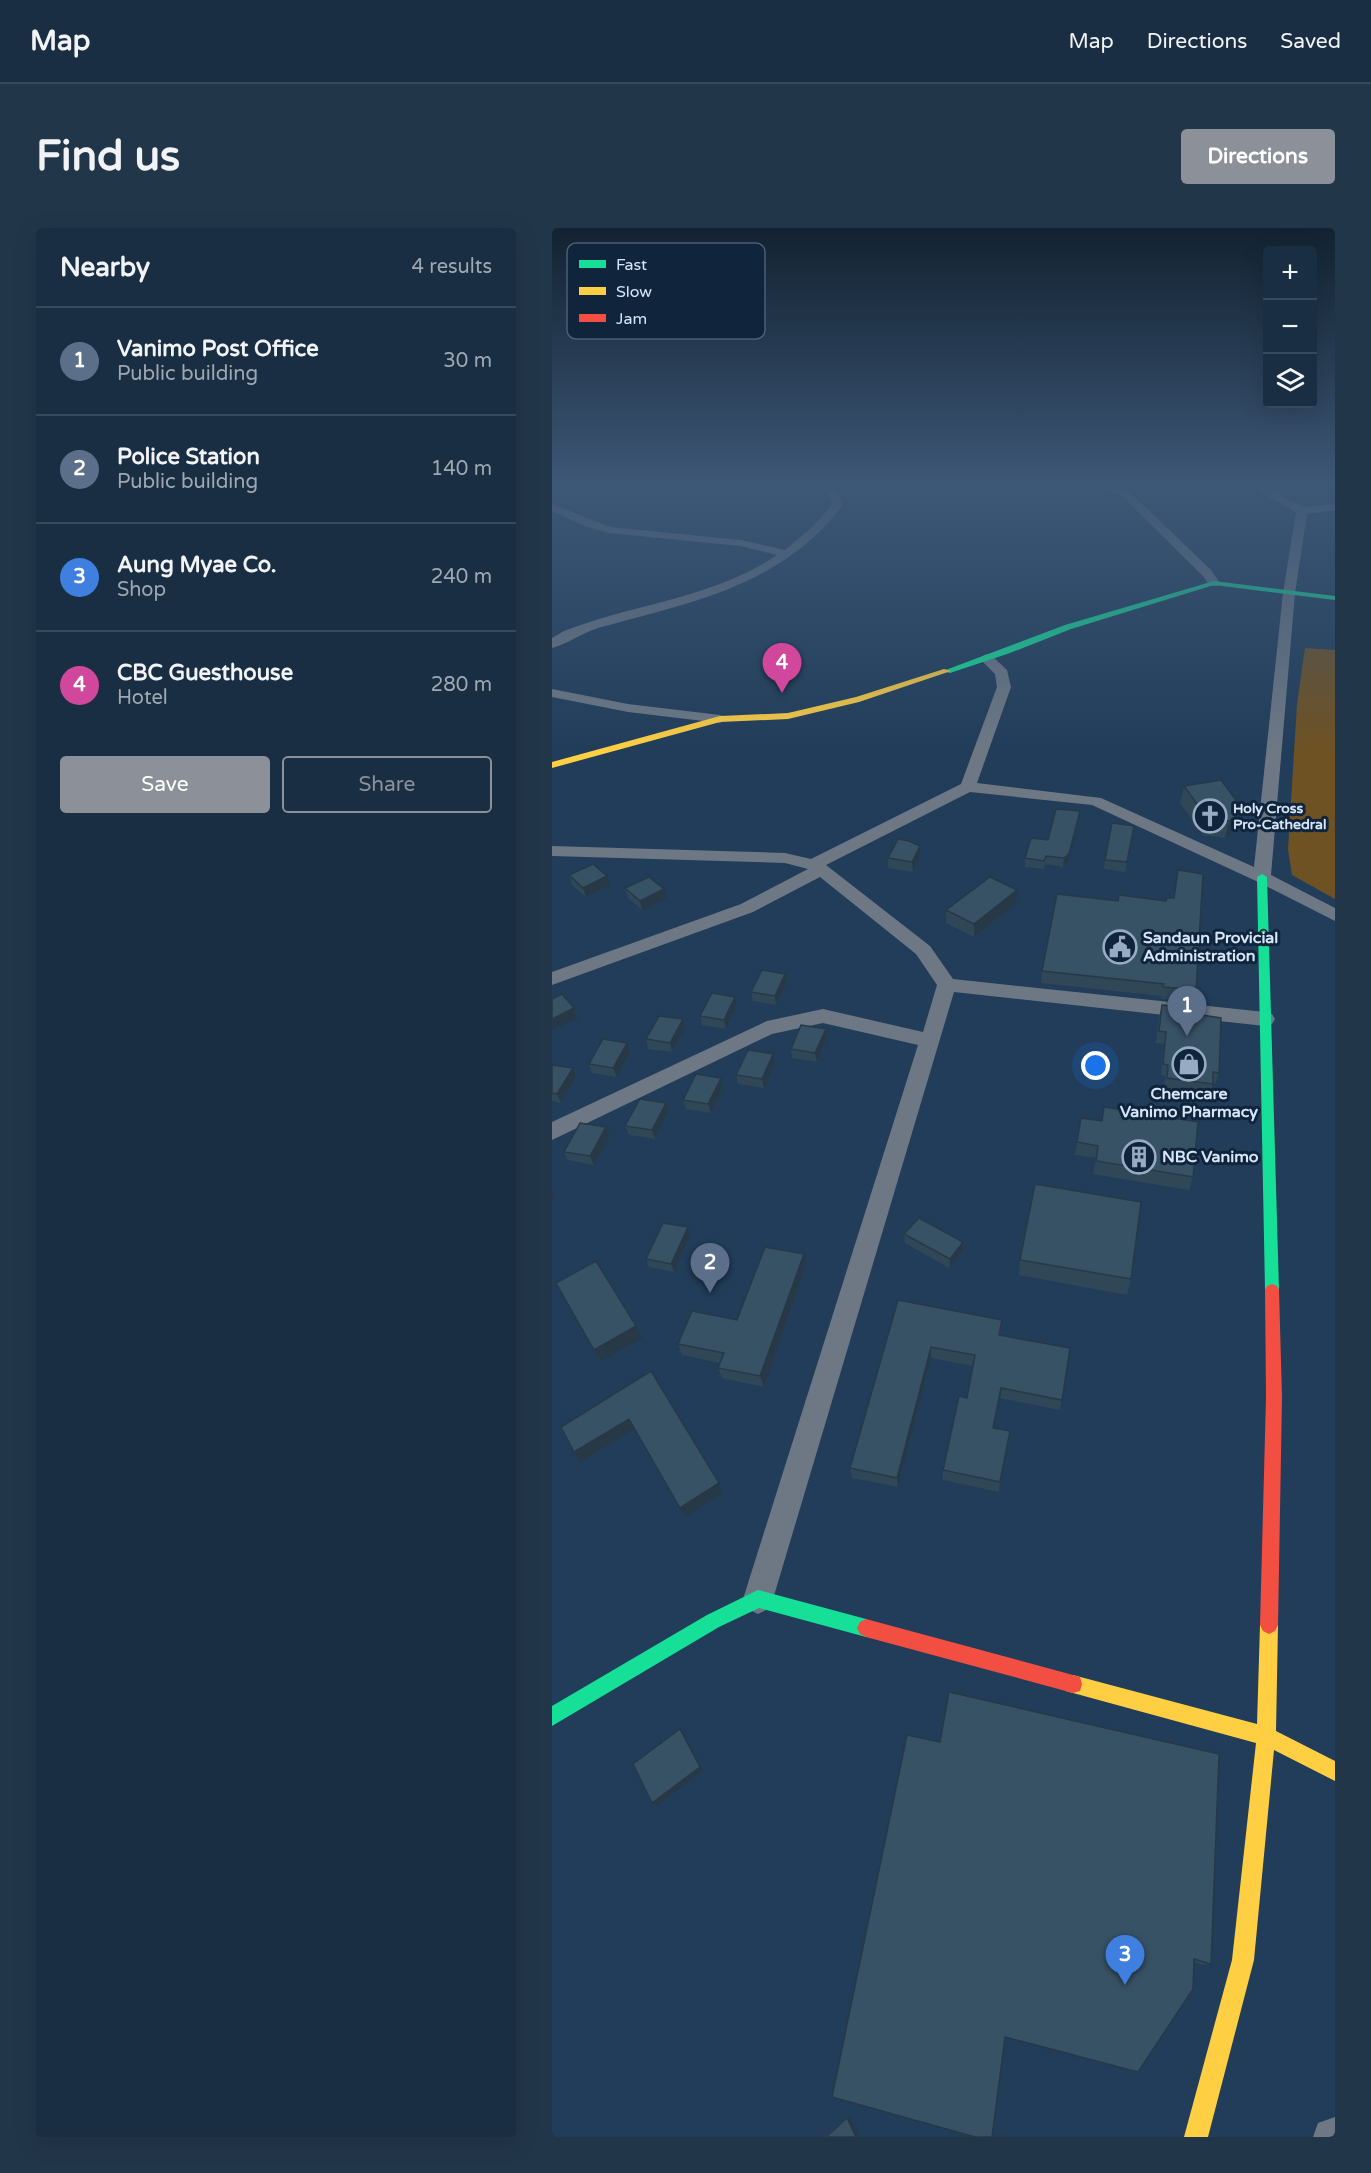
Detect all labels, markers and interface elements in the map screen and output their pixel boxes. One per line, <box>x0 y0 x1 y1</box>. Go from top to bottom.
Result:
text: Map <box>30 24 90 58</box>
text: Map <box>1068 29 1114 54</box>
text: Directions <box>1147 29 1247 54</box>
text: Saved <box>1280 29 1341 54</box>
button: Directions <box>1181 129 1335 184</box>
text: Find us <box>36 131 180 182</box>
legend <box>567 243 765 339</box>
map controls <box>1263 246 1317 408</box>
button: + <box>1263 246 1317 300</box>
text: Nearby <box>60 252 150 283</box>
text: 4 results <box>412 255 492 279</box>
text: Fast <box>616 255 647 275</box>
text: Slow <box>616 282 652 302</box>
button: − <box>1263 300 1317 354</box>
text: Jam <box>616 309 647 329</box>
text: Vanimo Post Office <box>117 336 319 362</box>
text: 1 <box>73 349 86 373</box>
text: 30 m <box>443 349 492 373</box>
button: layers <box>1263 354 1317 408</box>
text: Public building <box>117 362 258 386</box>
text: Police Station <box>117 444 260 470</box>
text: 2 <box>73 457 86 481</box>
text: 140 m <box>431 457 492 481</box>
text: Public building <box>117 470 258 494</box>
text: Aung Myae Co. <box>117 552 277 578</box>
text: 3 <box>73 565 86 589</box>
text: 240 m <box>431 565 492 589</box>
text: Shop <box>117 578 166 602</box>
pin: 4 <box>762 644 802 693</box>
text: CBC Guesthouse <box>117 660 293 686</box>
text: 4 <box>73 673 86 697</box>
text: 280 m <box>431 673 492 697</box>
text: Hotel <box>117 686 168 710</box>
button: Save <box>60 756 270 813</box>
button: Share <box>282 756 492 813</box>
church icon: Holy Cross Pro-Cathedral <box>1192 798 1228 834</box>
place label: Holy Cross Pro-Cathedral <box>1233 800 1326 833</box>
place label: Sandaun Provicial Administration <box>1143 928 1278 966</box>
public building icon: Sandaun Provicial Administration <box>1102 929 1138 965</box>
pin: 1 <box>1168 986 1206 1036</box>
shop icon: Chemcare Vanimo Pharmacy <box>1171 1046 1207 1082</box>
your location <box>1081 1051 1110 1080</box>
place label: Chemcare Vanimo Pharmacy <box>1120 1084 1258 1122</box>
building icon: NBC Vanimo <box>1121 1139 1157 1175</box>
place label: NBC Vanimo <box>1162 1147 1259 1167</box>
pin: 2 <box>690 1244 730 1293</box>
pin: 3 <box>1106 1936 1144 1985</box>

